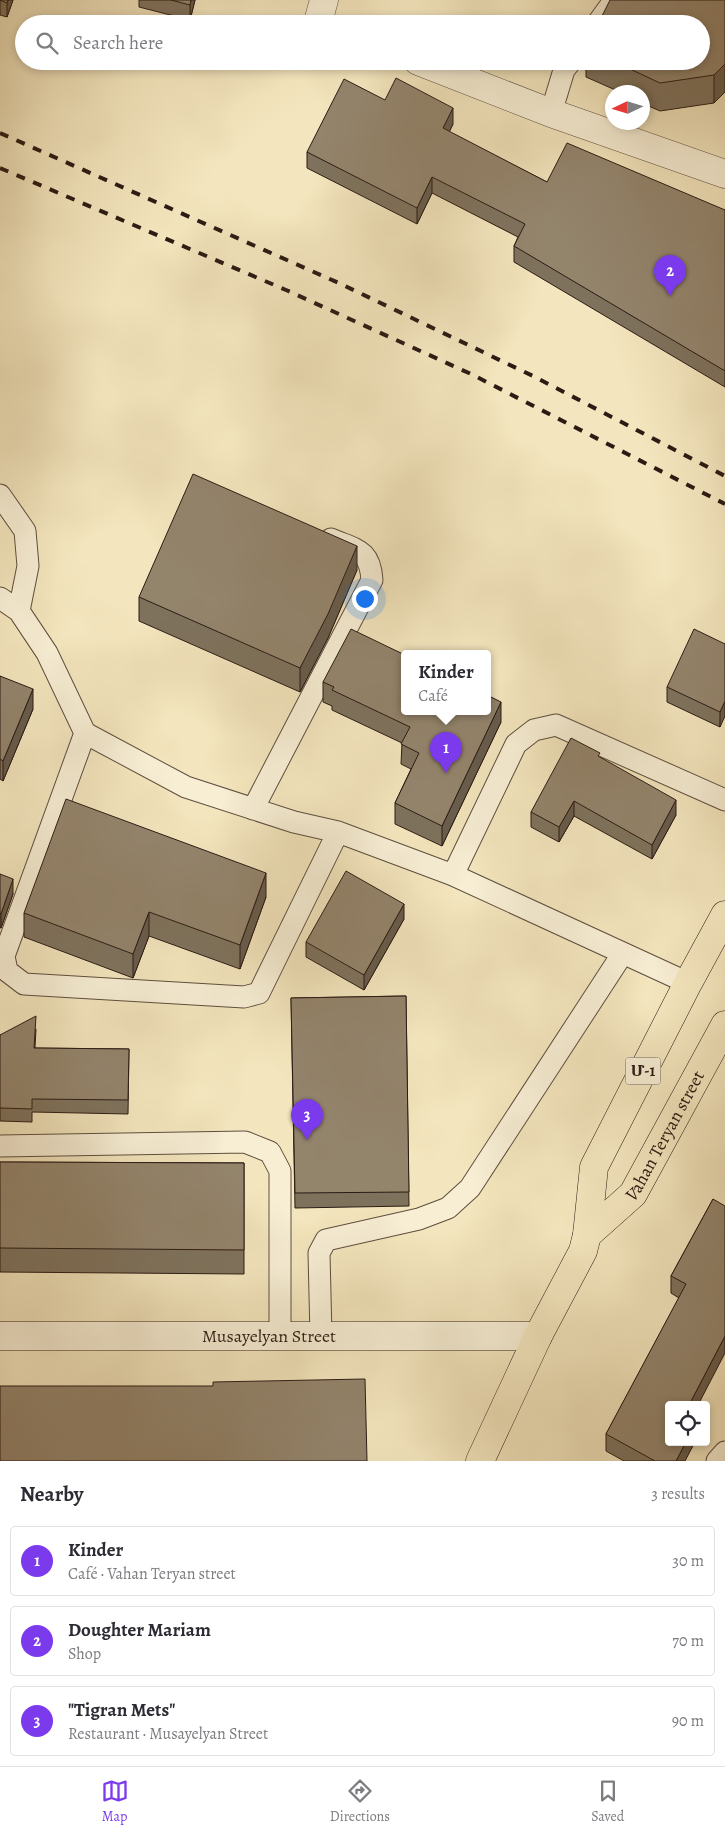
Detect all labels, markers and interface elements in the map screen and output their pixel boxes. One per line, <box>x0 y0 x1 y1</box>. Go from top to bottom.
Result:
search box <box>15 15 710 70</box>
icon: search <box>33 29 61 57</box>
text: Search here <box>73 30 163 56</box>
north arrow <box>605 85 650 130</box>
pin: 2 <box>654 255 686 296</box>
your location <box>352 586 378 612</box>
popup <box>401 650 491 715</box>
text: Kinder <box>418 659 474 685</box>
text: Café <box>418 685 448 707</box>
pin: 1 <box>430 732 462 773</box>
road number: Մ-1 <box>626 1058 660 1084</box>
street label: Vahan Teryan street <box>620 1066 710 1208</box>
pin: 3 <box>291 1099 323 1140</box>
street label: Musayelyan Street <box>202 1324 336 1348</box>
map controls <box>665 1401 710 1446</box>
button: locate <box>665 1401 710 1446</box>
text: Nearby <box>20 1480 83 1508</box>
text: 3 results <box>651 1483 705 1505</box>
text: Kinder <box>68 1537 123 1563</box>
text: 1 <box>34 1550 40 1572</box>
text: 30 m <box>672 1550 704 1572</box>
text: Café · Vahan Teryan street <box>68 1563 236 1585</box>
text: Doughter Mariam <box>68 1617 211 1643</box>
text: 2 <box>33 1630 41 1652</box>
text: 70 m <box>672 1630 704 1652</box>
text: Shop <box>68 1643 101 1665</box>
text: "Tigran Mets" <box>68 1697 175 1723</box>
text: 3 <box>34 1710 40 1732</box>
text: 90 m <box>672 1710 704 1732</box>
text: Restaurant · Musayelyan Street <box>68 1723 268 1745</box>
tab: Map <box>101 1777 129 1826</box>
tab: Directions <box>330 1777 390 1826</box>
tab: Saved <box>591 1777 624 1826</box>

